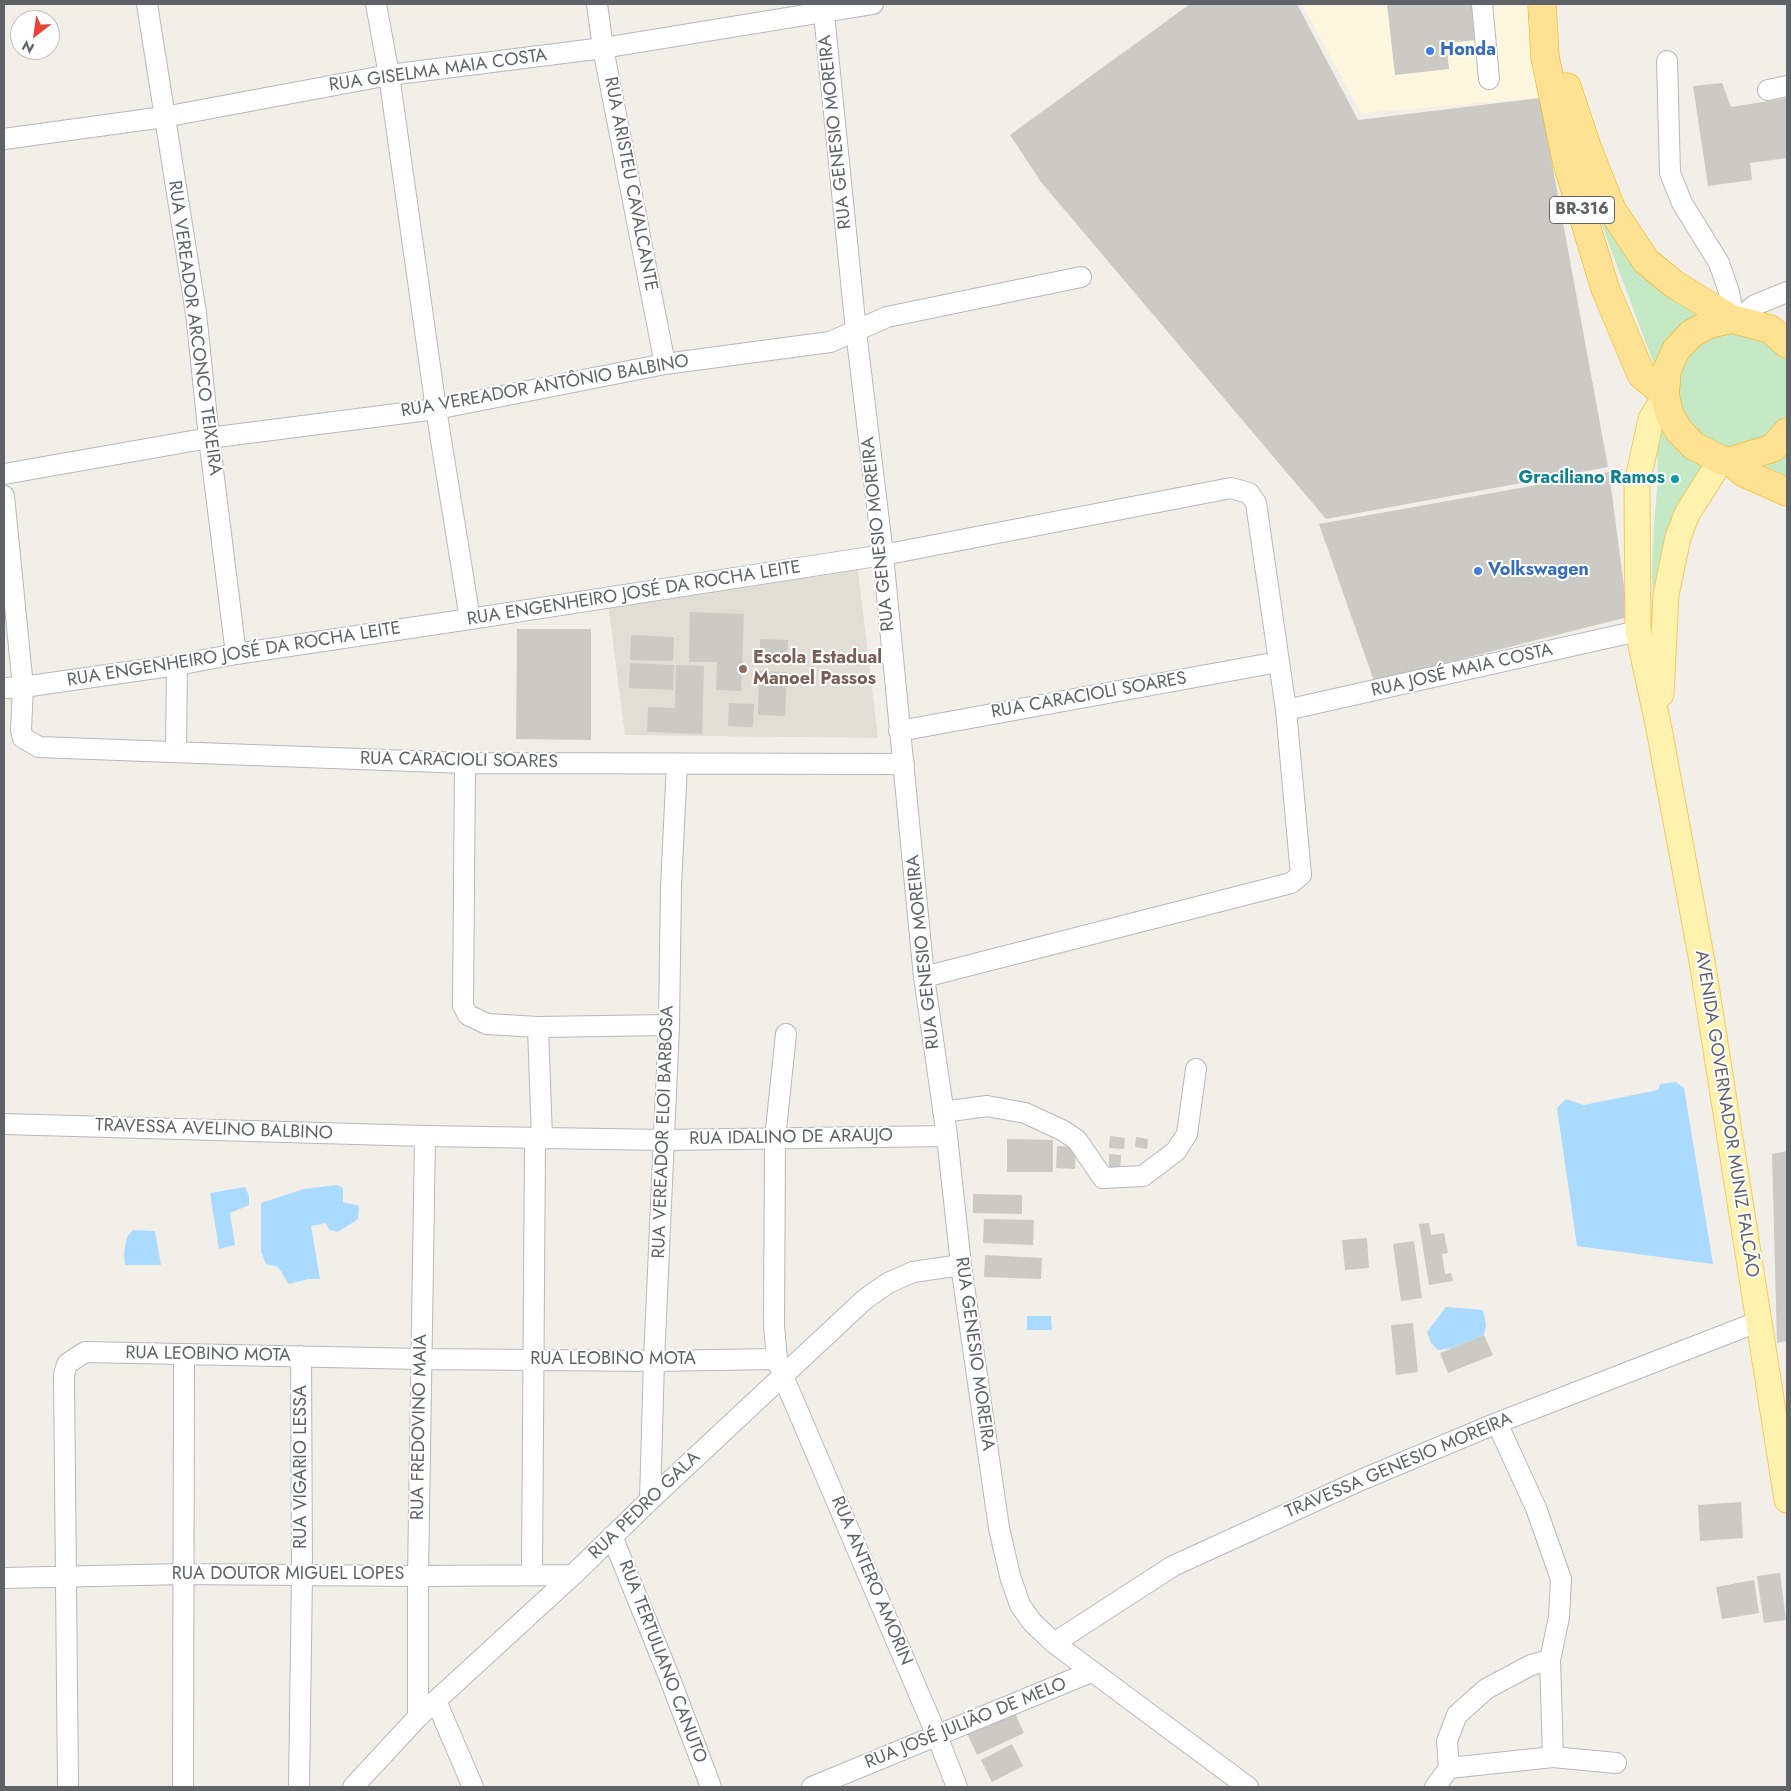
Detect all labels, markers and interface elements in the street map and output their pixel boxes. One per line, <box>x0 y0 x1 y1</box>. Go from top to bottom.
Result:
north arrow <box>10 10 60 60</box>
street label: RUA GENESIO MOREIRA <box>815 34 857 230</box>
text: N <box>18 36 38 59</box>
place label: Honda <box>1440 40 1496 62</box>
street label: RUA GISELMA MAIA COSTA <box>328 45 548 97</box>
marker: Honda <box>1424 45 1436 57</box>
street label: RUA ARISTEU CAVALCANTE <box>599 75 661 293</box>
street label: RUA VEREADOR ARCONCO TEIXEIRA <box>163 179 225 477</box>
road number: BR-316 <box>1550 196 1614 224</box>
street label: RUA VEREADOR ANTÔNIO BALBINO <box>399 351 691 423</box>
street label: RUA GENESIO MOREIRA <box>858 436 900 632</box>
place label: Graciliano Ramos <box>1519 468 1665 490</box>
marker: Graciliano Ramos <box>1669 473 1681 485</box>
street label: RUA ENGENHEIRO JOSÉ DA ROCHA LEITE <box>466 557 802 631</box>
place label: Volkswagen <box>1488 560 1589 582</box>
marker: Volkswagen <box>1472 565 1484 577</box>
street label: RUA ENGENHEIRO JOSÉ DA ROCHA LEITE <box>66 618 402 692</box>
street label: RUA JOSÉ MAIA COSTA <box>1369 640 1555 702</box>
place label: Escola Estadual Manoel Passos <box>753 648 882 691</box>
marker: Escola Estadual Manoel Passos <box>737 663 749 675</box>
street label: RUA CARACIOLI SOARES <box>990 668 1188 724</box>
street label: RUA CARACIOLI SOARES <box>360 748 558 774</box>
street label: RUA GENESIO MOREIRA <box>903 854 945 1050</box>
street label: AVENIDA GOVERNADOR MUNIZ FALCÃO <box>1689 949 1763 1279</box>
street label: RUA VEREADOR ELOI BARBOSA <box>649 1005 679 1259</box>
street label: TRAVESSA AVELINO BALBINO <box>95 1115 333 1145</box>
street label: RUA IDALINO DE ARAUJO <box>689 1125 893 1151</box>
street label: RUA GENESIO MOREIRA <box>950 1256 998 1452</box>
street label: RUA FREDOVINO MAIA <box>408 1334 432 1520</box>
street label: RUA LEOBINO MOTA <box>125 1343 291 1367</box>
street label: RUA LEOBINO MOTA <box>530 1349 696 1371</box>
street label: RUA VIGARIO LESSA <box>291 1385 313 1549</box>
street label: TRAVESSA GENESIO MOREIRA <box>1282 1408 1516 1524</box>
street label: RUA PEDRO GALA <box>585 1447 705 1565</box>
street label: RUA ANTERO AMORIN <box>826 1493 916 1669</box>
street label: RUA TERTULIANO CANUTO <box>613 1558 711 1766</box>
street label: RUA DOUTOR MIGUEL LOPES <box>172 1564 404 1586</box>
street label: RUA JOSÉ JULIÃO DE MELO <box>862 1674 1070 1774</box>

